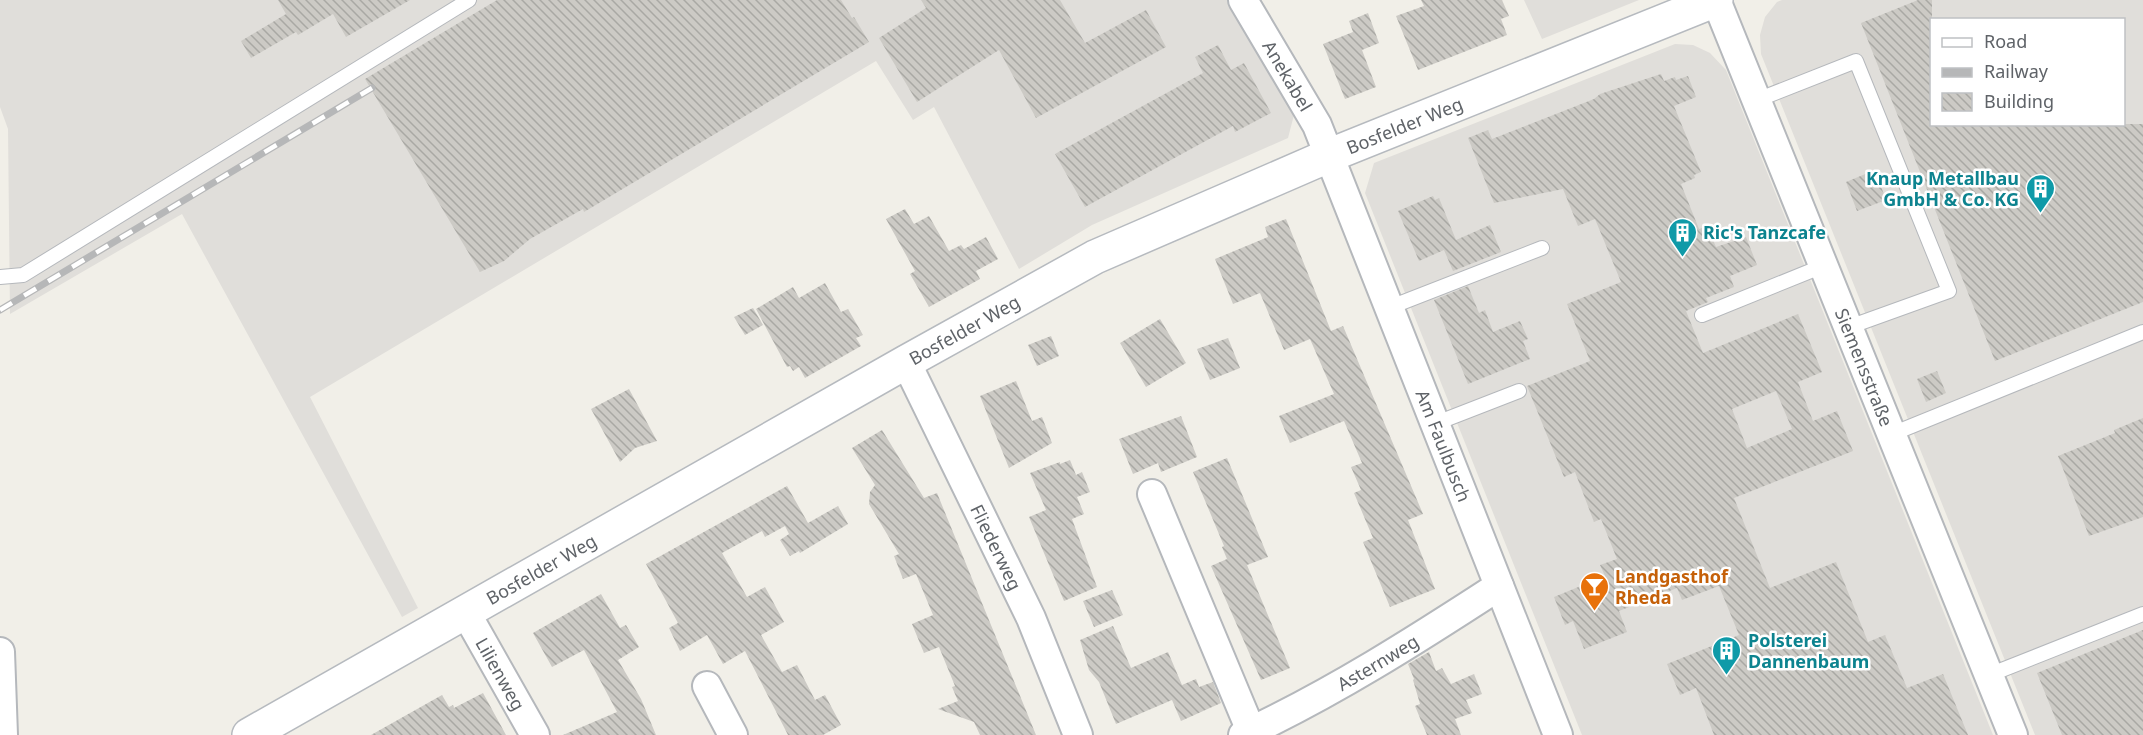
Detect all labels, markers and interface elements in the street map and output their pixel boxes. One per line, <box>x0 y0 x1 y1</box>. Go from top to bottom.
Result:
legend <box>1930 18 2125 126</box>
text: Road <box>1984 29 2027 53</box>
street label: Anekabel <box>1258 36 1318 116</box>
text: Railway <box>1984 59 2049 83</box>
text: Building <box>1984 89 2054 113</box>
street label: Bosfelder Weg <box>1343 91 1466 159</box>
place label: Knaup Metallbau GmbH & Co. KG <box>1866 166 2019 211</box>
building icon: Knaup Metallbau GmbH & Co. KG <box>2024 172 2056 214</box>
building icon: Ric's Tanzcafe <box>1666 216 1698 258</box>
place label: Ric's Tanzcafe <box>1703 220 1826 244</box>
street label: Bosfelder Weg <box>904 289 1024 370</box>
street label: Siemensstraße <box>1830 305 1899 430</box>
street label: Am Faulbusch <box>1411 386 1477 505</box>
street label: Fliederweg <box>965 500 1028 594</box>
street label: Bosfelder Weg <box>482 528 601 610</box>
place label: Landgasthof Rheda <box>1615 564 1729 609</box>
bar icon: Landgasthof Rheda <box>1578 570 1610 612</box>
place label: Polsterei Dannenbaum <box>1748 628 1869 673</box>
street label: Asternweg <box>1333 629 1423 696</box>
street label: Lilienweg <box>470 633 531 715</box>
building icon: Polsterei Dannenbaum <box>1711 634 1743 676</box>

